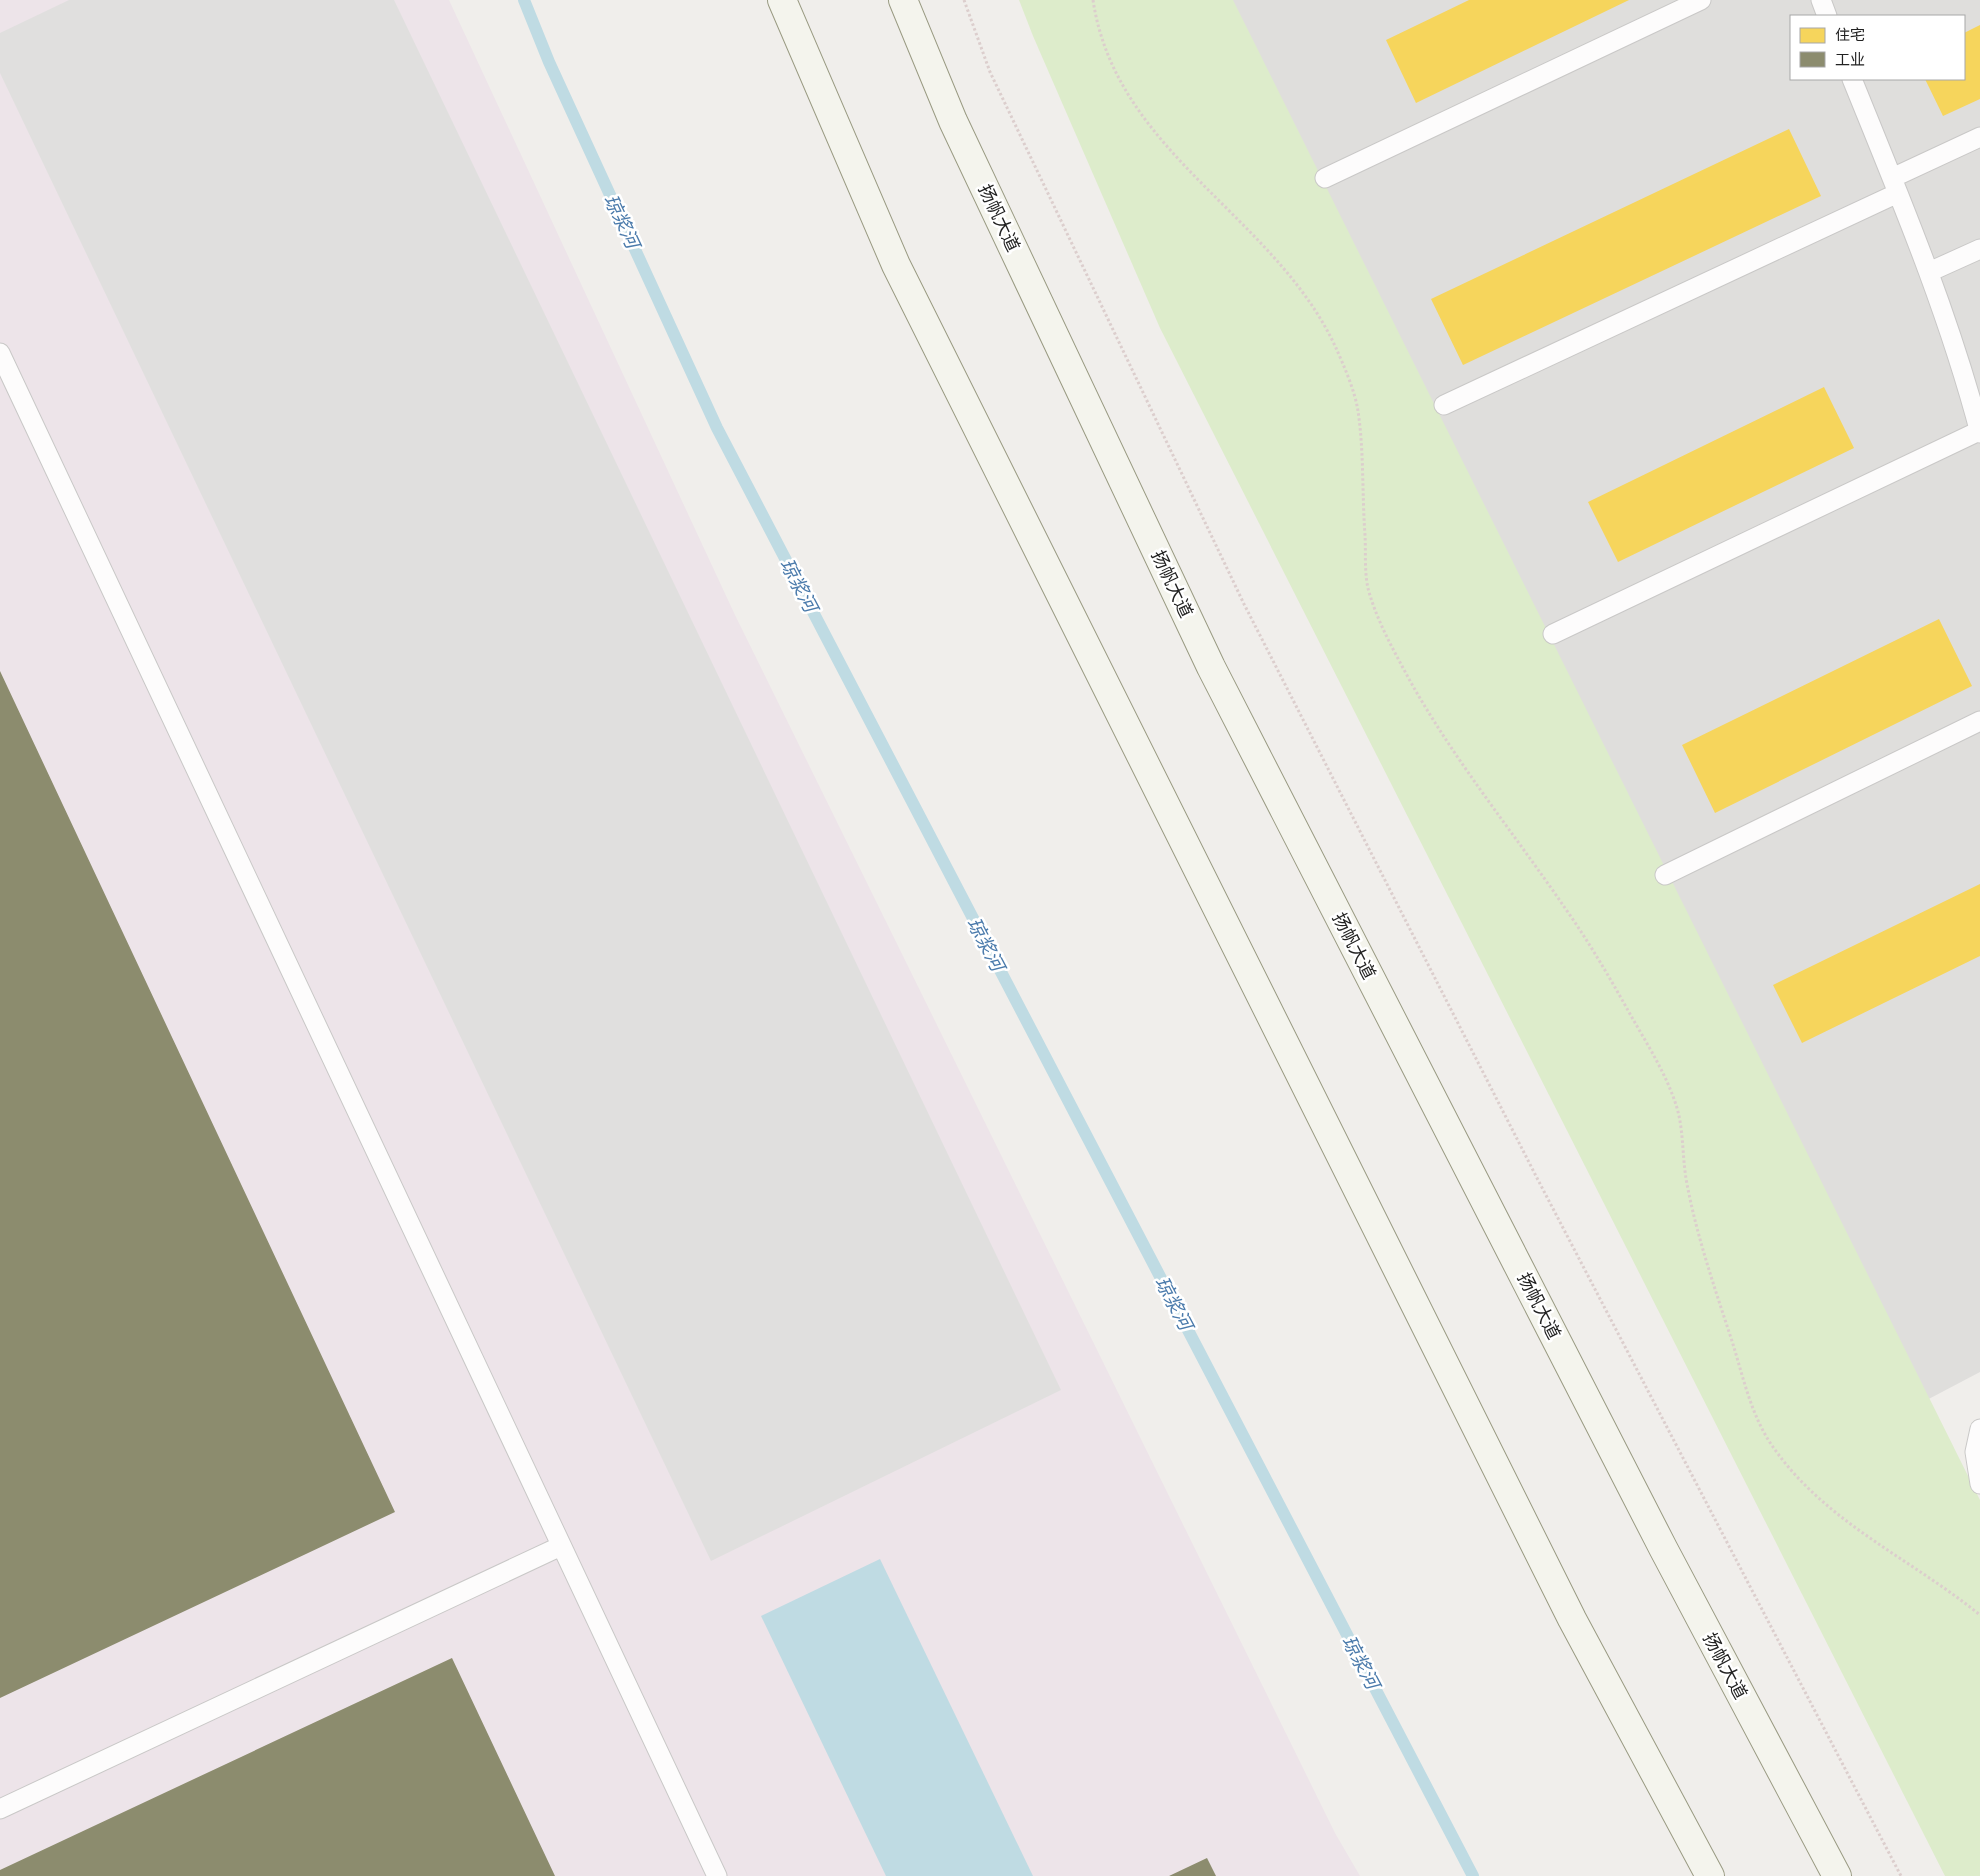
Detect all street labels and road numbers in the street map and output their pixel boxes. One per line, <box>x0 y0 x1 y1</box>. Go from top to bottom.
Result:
street label: 扬帆大道 <box>974 180 1025 255</box>
street label: 扬帆大道 <box>1147 546 1198 621</box>
street label: 扬帆大道 <box>1328 908 1381 983</box>
street label: 扬帆大道 <box>1513 1268 1566 1343</box>
street label: 扬帆大道 <box>1698 1629 1752 1703</box>

